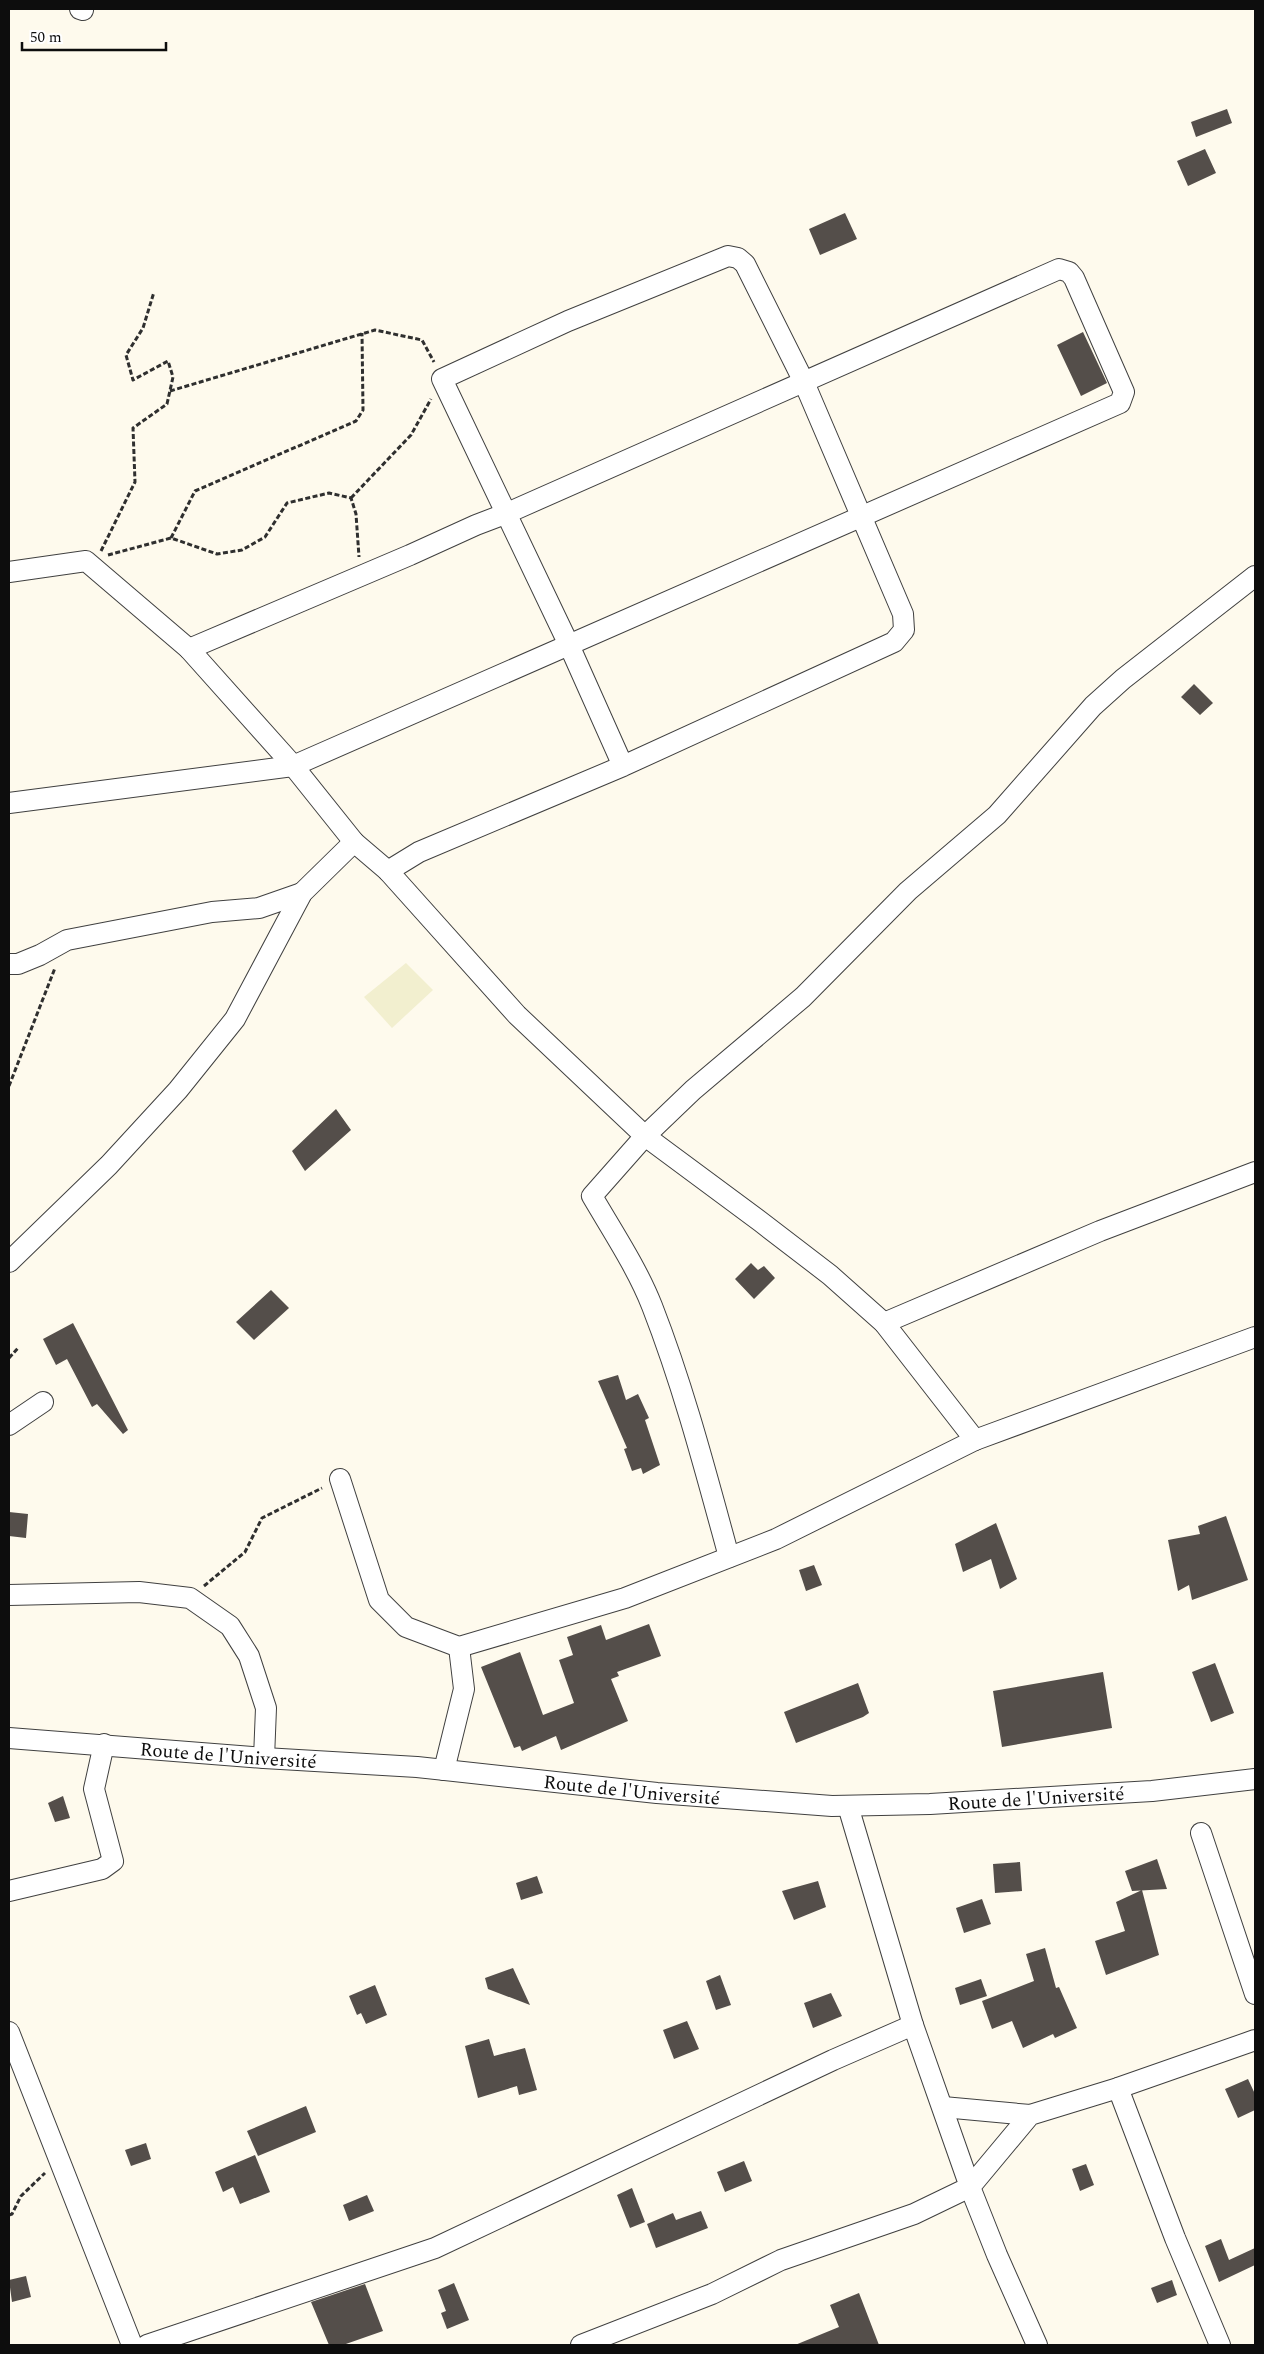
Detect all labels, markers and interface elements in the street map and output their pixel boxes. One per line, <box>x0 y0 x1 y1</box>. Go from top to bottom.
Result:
scale bar <box>22 20 166 52</box>
text: 50 m <box>30 26 62 49</box>
street label: Route de l'Université <box>139 1735 317 1777</box>
street label: Route de l'Université <box>542 1768 721 1814</box>
street label: Route de l'Université <box>947 1780 1125 1819</box>

